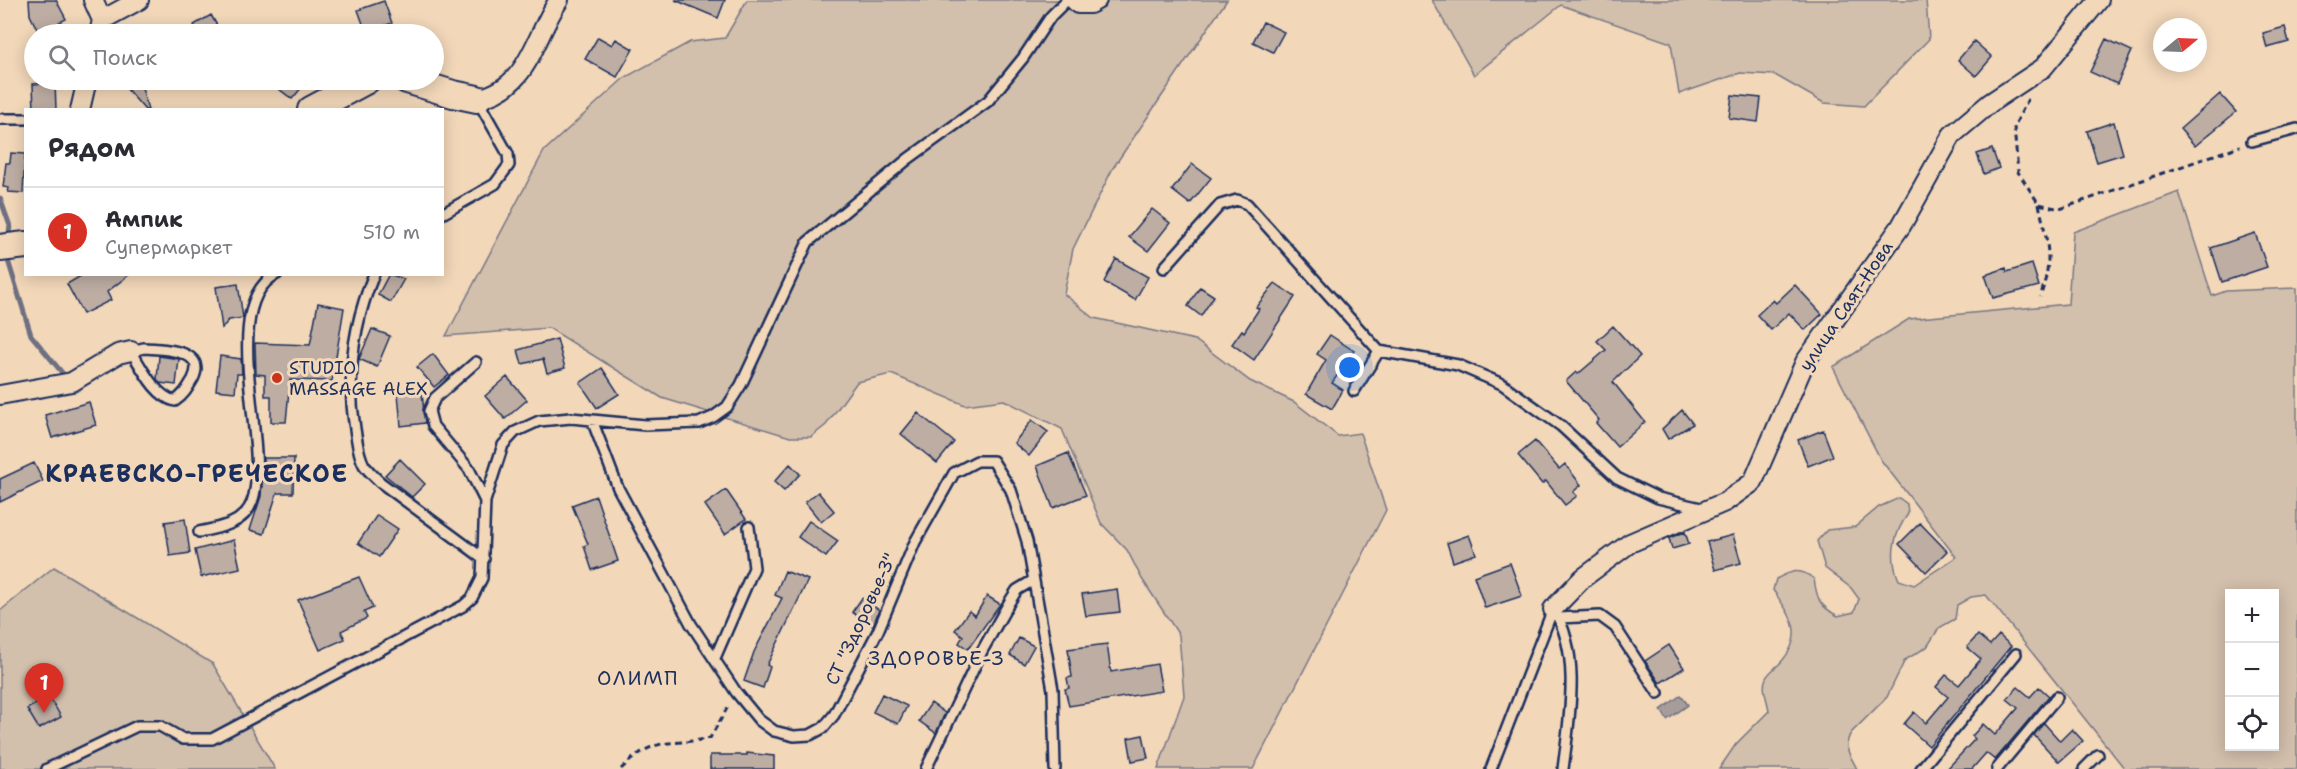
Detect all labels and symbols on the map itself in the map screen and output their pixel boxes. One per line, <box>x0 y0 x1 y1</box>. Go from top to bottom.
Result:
north arrow <box>2153 18 2207 72</box>
street label: улица Саят-Нова <box>1794 236 1898 376</box>
your location <box>1335 353 1364 382</box>
place label: STUDIO MASSAGE ALEX <box>289 356 428 401</box>
marker: STUDIO MASSAGE ALEX <box>270 371 284 385</box>
district label: КРАЕВСКО-ГРЕЧЕСКОЕ <box>45 458 349 490</box>
street label: СТ "Здоровье-3" <box>820 549 902 689</box>
district label: ЗДОРОВЬЕ-3 <box>868 645 1006 671</box>
pin: 1 <box>24 664 63 713</box>
district label: ОЛИМП <box>597 665 679 691</box>

